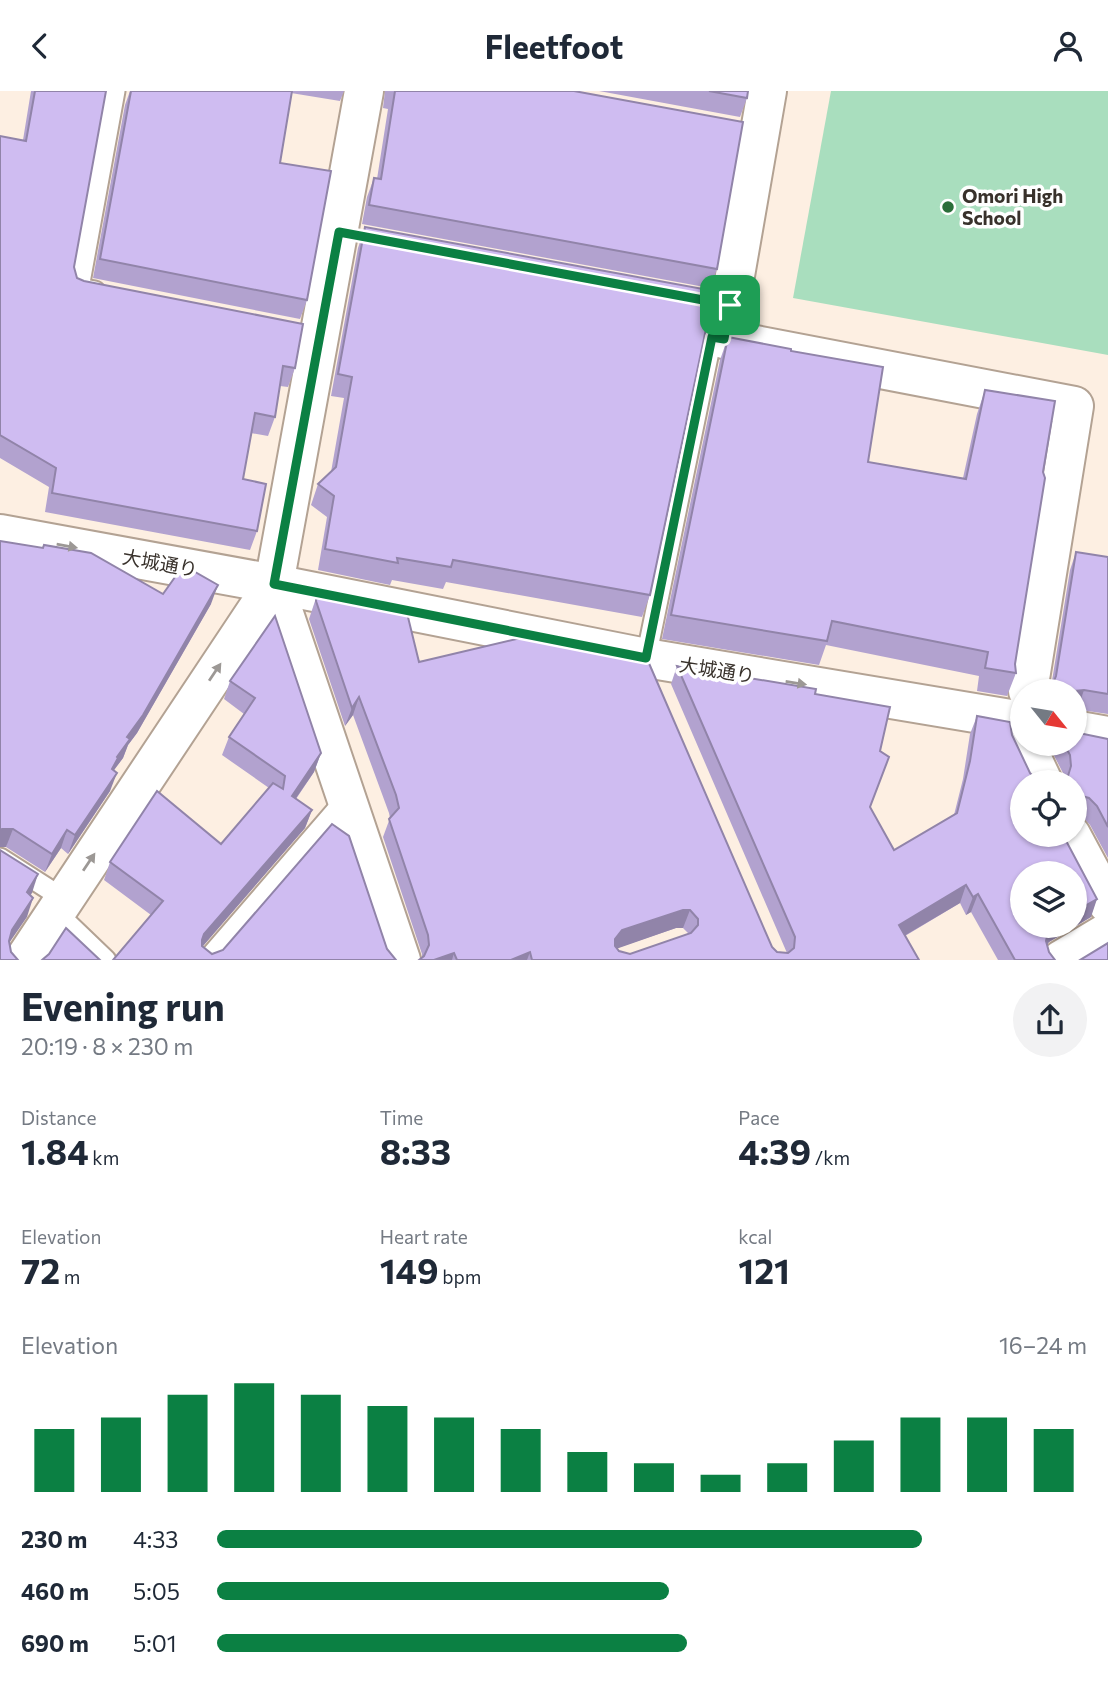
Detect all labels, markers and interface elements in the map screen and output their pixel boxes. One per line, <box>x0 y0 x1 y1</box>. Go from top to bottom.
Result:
text: Fleetfoot <box>485 26 623 66</box>
icon: back <box>21 27 59 65</box>
icon: person <box>1049 27 1087 65</box>
place label: Omori High School <box>962 184 1063 229</box>
marker: Omori High School <box>940 199 956 215</box>
pin <box>700 275 760 335</box>
icon: arrive <box>711 286 749 324</box>
one-way arrow <box>56 541 78 552</box>
street label: 大城通り <box>121 545 200 580</box>
street label: 大城通り <box>678 652 756 687</box>
one-way arrow <box>208 663 221 682</box>
one-way arrow <box>785 678 807 689</box>
north arrow <box>1010 679 1087 756</box>
map controls <box>1010 679 1087 938</box>
button: locate <box>1010 770 1087 847</box>
one-way arrow <box>82 853 96 871</box>
button: layers <box>1010 861 1087 938</box>
text: Evening run <box>21 982 225 1029</box>
button: share <box>1013 983 1087 1057</box>
text: 20:19 · 8 × 230 m <box>21 1032 193 1060</box>
text: Distance <box>21 1106 97 1129</box>
text: Time <box>380 1106 423 1129</box>
text: Pace <box>738 1106 780 1129</box>
text: 1.84 <box>21 1129 89 1172</box>
text: 8:33 <box>380 1129 451 1172</box>
text: 4:39 <box>738 1129 811 1172</box>
text: km <box>89 1146 119 1169</box>
text: /km <box>811 1146 850 1169</box>
text: Elevation <box>21 1225 101 1248</box>
text: Heart rate <box>380 1225 468 1248</box>
text: kcal <box>738 1225 772 1248</box>
text: 72 <box>21 1248 60 1291</box>
text: 149 <box>380 1248 439 1291</box>
text: 121 <box>738 1248 790 1291</box>
text: m <box>60 1265 80 1288</box>
text: bpm <box>439 1265 481 1288</box>
text: Elevation <box>21 1331 118 1359</box>
text: 16–24 m <box>999 1331 1087 1359</box>
text: 230 m <box>21 1525 87 1553</box>
text: 4:33 <box>133 1525 178 1553</box>
text: 460 m <box>21 1577 89 1605</box>
text: 5:05 <box>133 1577 180 1605</box>
text: 690 m <box>21 1629 89 1657</box>
text: 5:01 <box>133 1629 176 1657</box>

